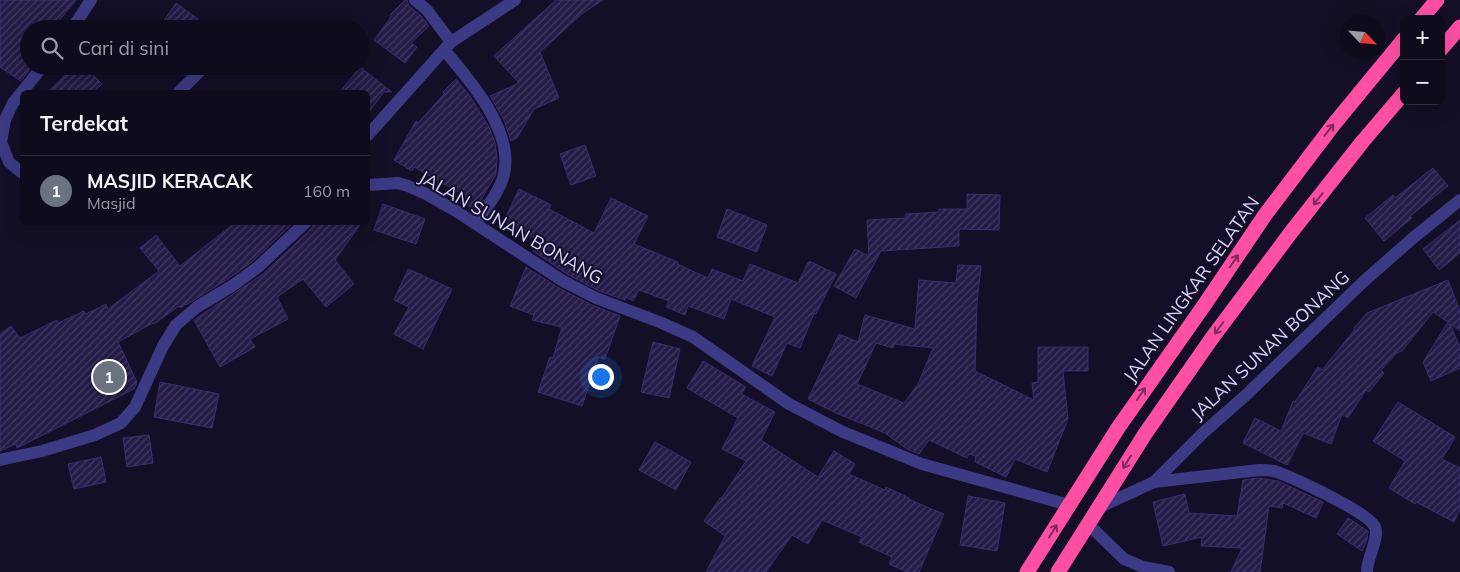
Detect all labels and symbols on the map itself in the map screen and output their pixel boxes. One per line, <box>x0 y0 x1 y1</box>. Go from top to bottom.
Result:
north arrow <box>1340 15 1385 60</box>
one-way arrow <box>1324 123 1335 136</box>
street label: JALAN SUNAN BONANG <box>415 165 607 289</box>
street label: JALAN LINGKAR SELATAN <box>1118 192 1264 386</box>
one-way arrow <box>1312 192 1323 205</box>
one-way arrow <box>1229 254 1239 268</box>
street label: JALAN SUNAN BONANG <box>1186 265 1354 425</box>
one-way arrow <box>1214 321 1225 334</box>
pin: 1 <box>93 358 125 396</box>
your location <box>588 364 614 390</box>
one-way arrow <box>1136 387 1146 401</box>
one-way arrow <box>1122 455 1132 469</box>
one-way arrow <box>1048 524 1058 538</box>

